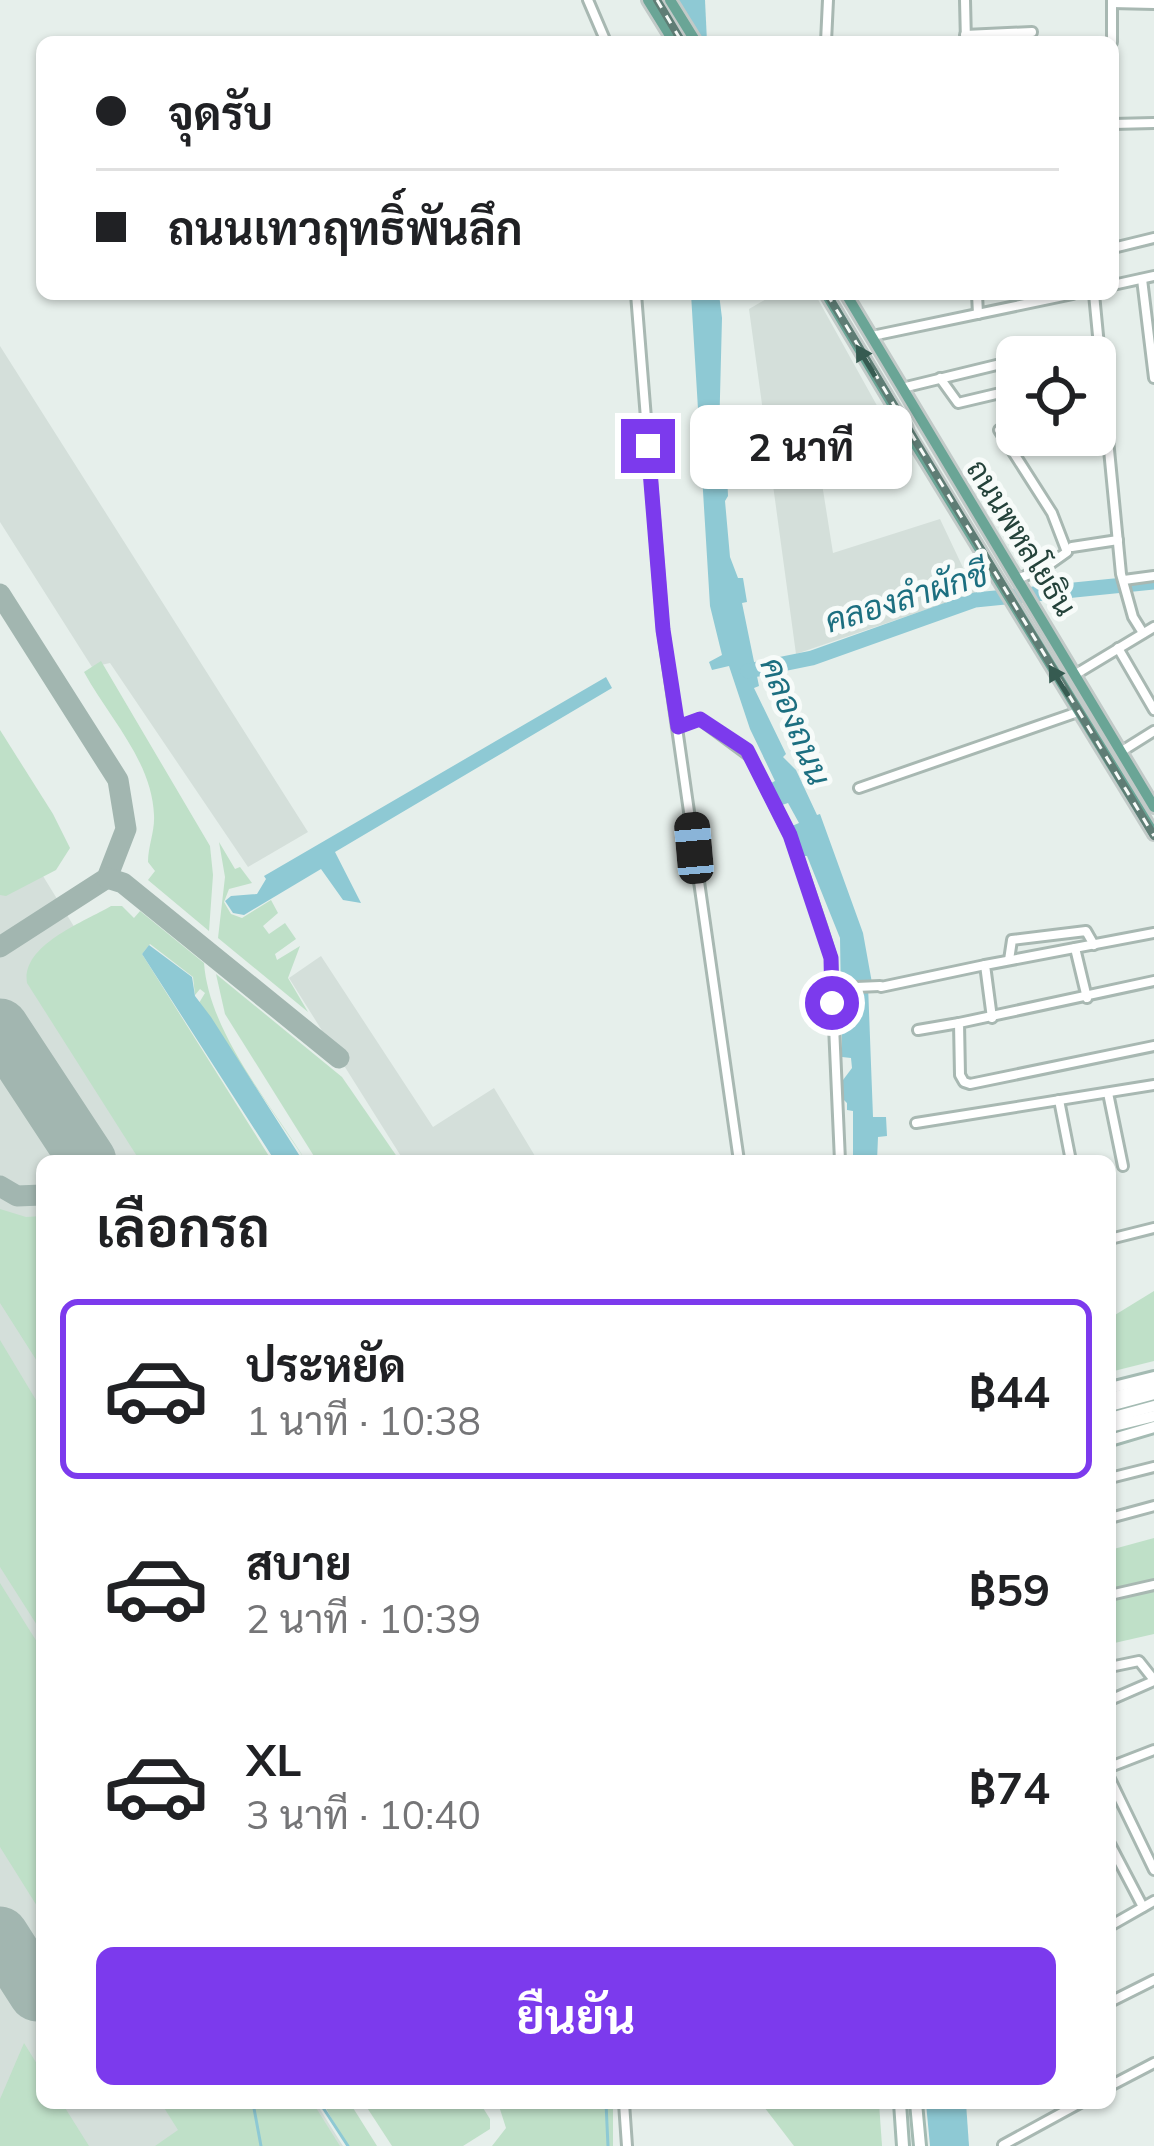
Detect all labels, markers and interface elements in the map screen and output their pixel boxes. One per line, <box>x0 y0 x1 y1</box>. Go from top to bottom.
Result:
text: จุดรับ <box>168 85 273 141</box>
text: ถนนเทวฤทธิ์พันลึก <box>168 200 523 256</box>
map controls <box>996 336 1116 456</box>
button: locate <box>996 336 1116 456</box>
one-way arrow <box>856 344 877 378</box>
callout: 2 นาที <box>690 404 912 488</box>
route end <box>621 419 675 473</box>
text: 2 นาที <box>748 422 854 471</box>
street label: ถนนพหลโยธิน <box>959 452 1085 623</box>
water label: คลองลำผักชี <box>819 552 994 641</box>
water label: คลองถนน <box>752 651 841 791</box>
one-way arrow <box>1049 664 1070 698</box>
car <box>673 811 715 885</box>
route start <box>805 976 859 1030</box>
text: เลือกรถ <box>96 1193 270 1261</box>
icon: car <box>102 1335 210 1443</box>
text: ประหยัด <box>246 1337 406 1393</box>
text: ฿44 <box>969 1363 1050 1419</box>
text: 1 นาที · 10:38 <box>246 1396 481 1445</box>
icon: car <box>102 1533 210 1641</box>
text: สบาย <box>246 1535 352 1591</box>
text: ฿59 <box>969 1561 1050 1617</box>
text: 2 นาที · 10:39 <box>246 1594 481 1643</box>
icon: car <box>102 1731 210 1839</box>
text: XL <box>246 1731 301 1787</box>
text: ฿74 <box>969 1759 1050 1815</box>
text: 3 นาที · 10:40 <box>246 1790 481 1839</box>
button: ยืนยัน <box>96 1947 1056 2085</box>

